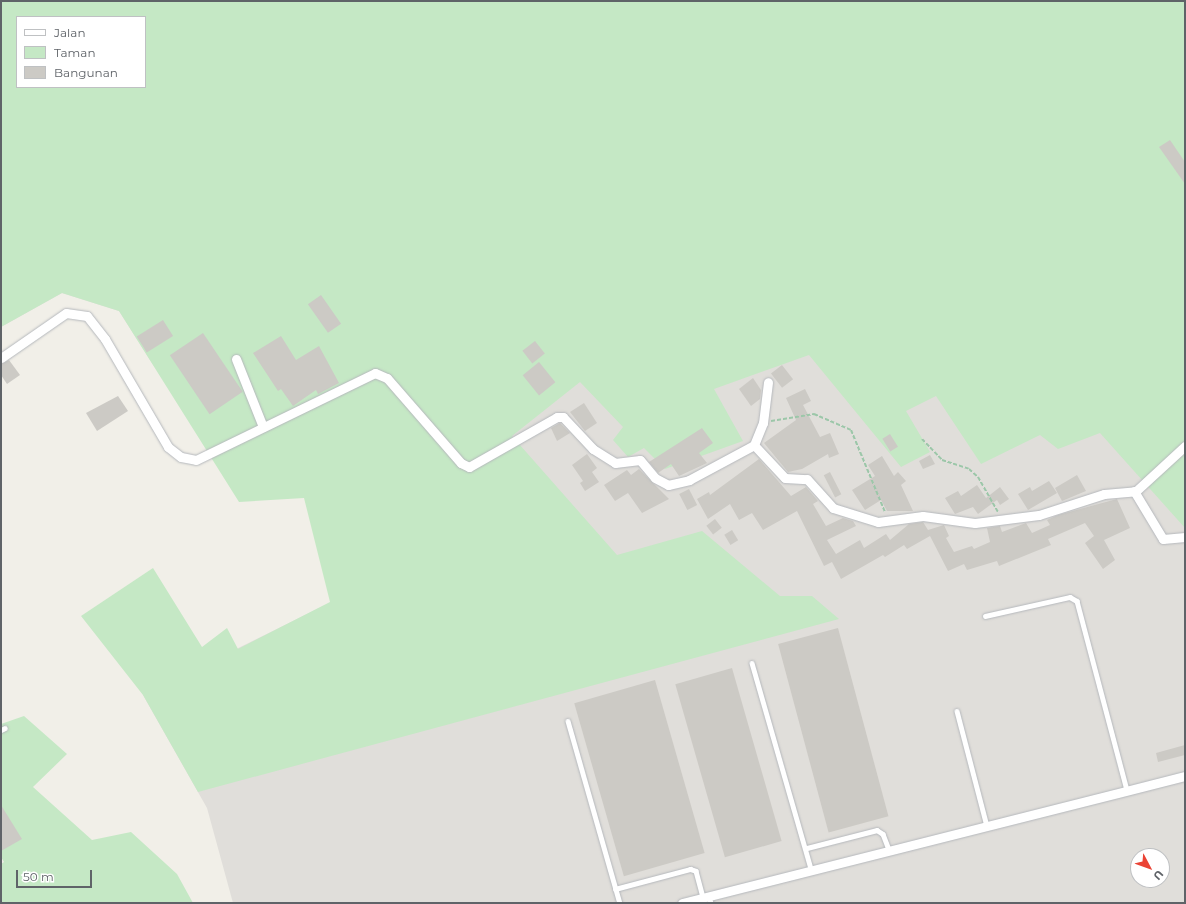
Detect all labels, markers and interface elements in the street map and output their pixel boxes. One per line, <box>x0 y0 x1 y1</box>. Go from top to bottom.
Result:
legend <box>16 16 146 88</box>
text: Jalan <box>54 25 86 40</box>
text: Taman <box>54 45 96 60</box>
text: Bangunan <box>54 65 118 80</box>
north arrow <box>1130 848 1170 888</box>
scale bar <box>18 862 94 888</box>
text: U <box>1150 867 1166 883</box>
text: 50 m <box>23 869 54 884</box>

